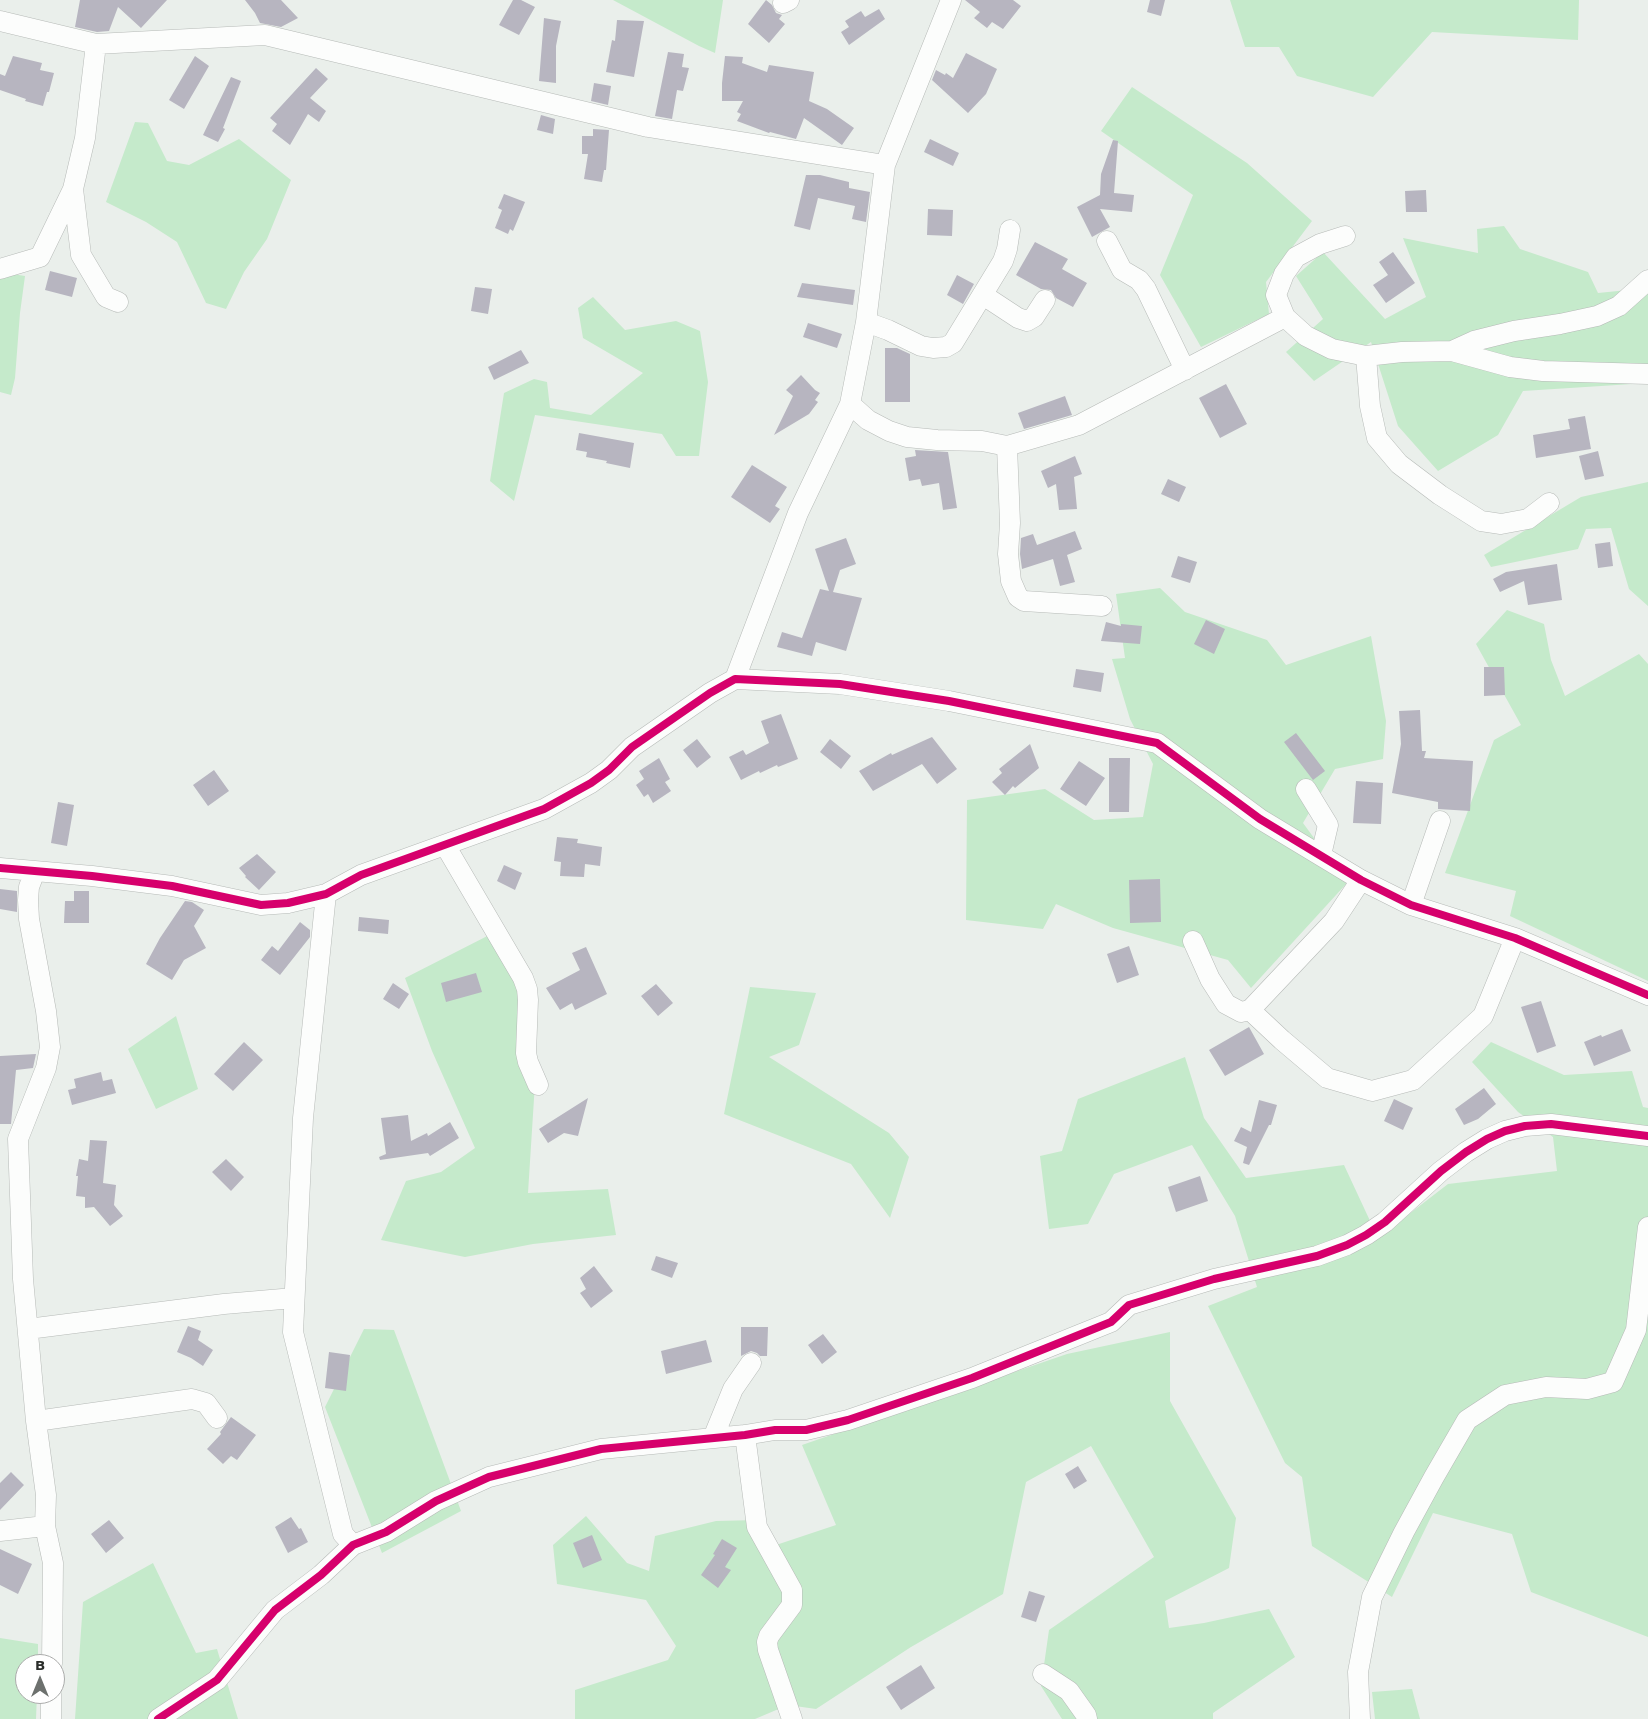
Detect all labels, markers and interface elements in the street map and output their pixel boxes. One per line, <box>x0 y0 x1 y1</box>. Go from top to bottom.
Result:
north arrow <box>15 1654 65 1704</box>
text: B <box>35 1657 45 1673</box>

